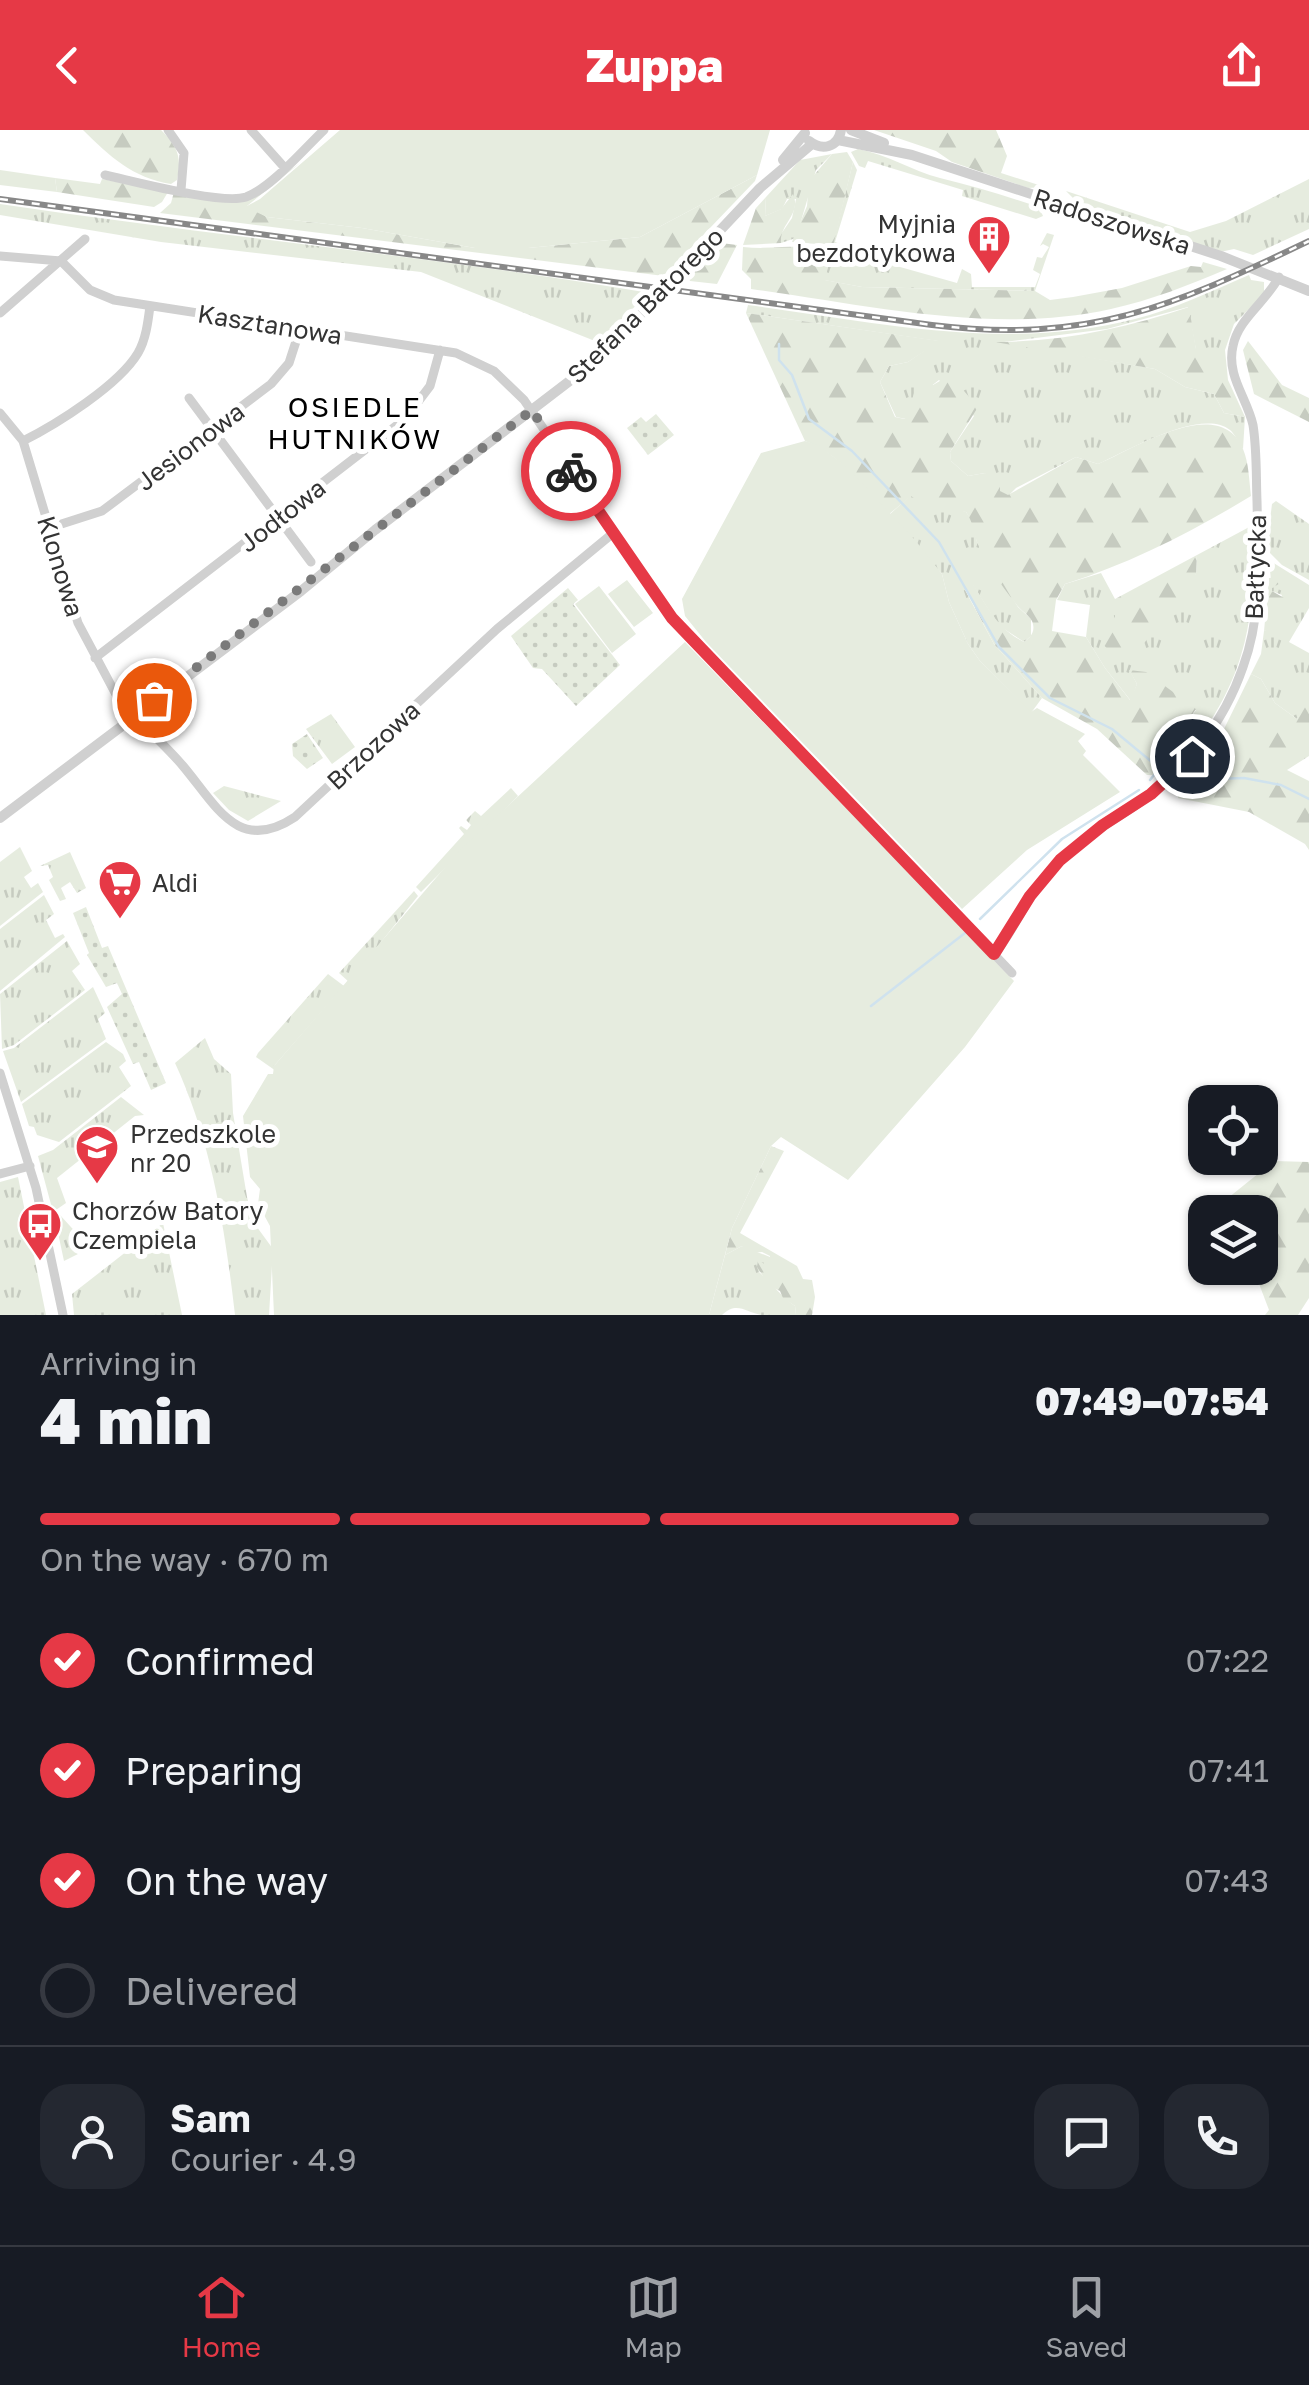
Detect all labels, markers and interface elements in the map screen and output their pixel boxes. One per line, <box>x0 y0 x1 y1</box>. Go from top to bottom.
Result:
icon: back <box>40 38 95 93</box>
text: Zuppa <box>586 38 723 92</box>
icon: share <box>1214 38 1269 93</box>
street label: Radoszowska <box>1029 181 1195 261</box>
place label: Myjnia bezdotykowa <box>796 208 956 268</box>
building icon: Myjnia bezdotykowa <box>966 214 1012 275</box>
street label: Stefana Batorego <box>560 220 730 390</box>
street label: Kasztanowa <box>196 297 344 351</box>
district label: OSIEDLE HUTNIKÓW <box>267 390 443 455</box>
street label: Jesionowa <box>130 395 250 497</box>
courier <box>521 421 621 521</box>
icon: bike <box>544 444 599 499</box>
street label: Jodłowa <box>233 472 331 558</box>
street label: Klonowa <box>31 512 91 620</box>
street label: Bałtycka <box>1238 514 1272 620</box>
pin <box>112 658 197 743</box>
icon: bag <box>127 673 182 728</box>
street label: Brzozowa <box>320 694 426 796</box>
pin <box>1150 714 1235 799</box>
icon: home <box>1165 729 1220 784</box>
supermarket icon: Aldi <box>97 859 143 920</box>
place label: Aldi <box>152 867 198 898</box>
map controls <box>1188 1085 1278 1285</box>
button: locate <box>1188 1085 1278 1175</box>
place label: Przedszkole nr 20 <box>130 1118 276 1178</box>
school or university icon: Przedszkole nr 20 <box>74 1124 120 1185</box>
place label: Chorzów Batory Czempiela <box>72 1195 264 1255</box>
button: layers <box>1188 1195 1278 1285</box>
bus stop icon: Chorzów Batory Czempiela <box>17 1201 63 1262</box>
text: Arriving in <box>40 1344 197 1382</box>
text: 07:49–07:54 <box>1035 1378 1269 1423</box>
text: 4 min <box>40 1380 212 1458</box>
text: On the way · 670 m <box>40 1540 329 1578</box>
icon: check <box>40 1633 95 1688</box>
text: Confirmed <box>125 1638 315 1683</box>
text: 07:22 <box>1185 1641 1269 1679</box>
icon: check <box>40 1743 95 1798</box>
text: Preparing <box>125 1748 303 1793</box>
text: 07:41 <box>1188 1751 1269 1789</box>
icon: check <box>40 1853 95 1908</box>
text: On the way <box>125 1858 328 1903</box>
text: 07:43 <box>1184 1861 1269 1899</box>
text: Delivered <box>125 1968 298 2013</box>
button: person <box>40 2084 145 2189</box>
button: chat <box>1034 2084 1139 2189</box>
button: phone <box>1164 2084 1269 2189</box>
text: Sam <box>170 2095 251 2140</box>
text: Courier · 4.9 <box>170 2140 357 2178</box>
tab: Home <box>182 2270 261 2363</box>
tab: Map <box>625 2270 682 2363</box>
tab: Saved <box>1045 2270 1127 2363</box>

